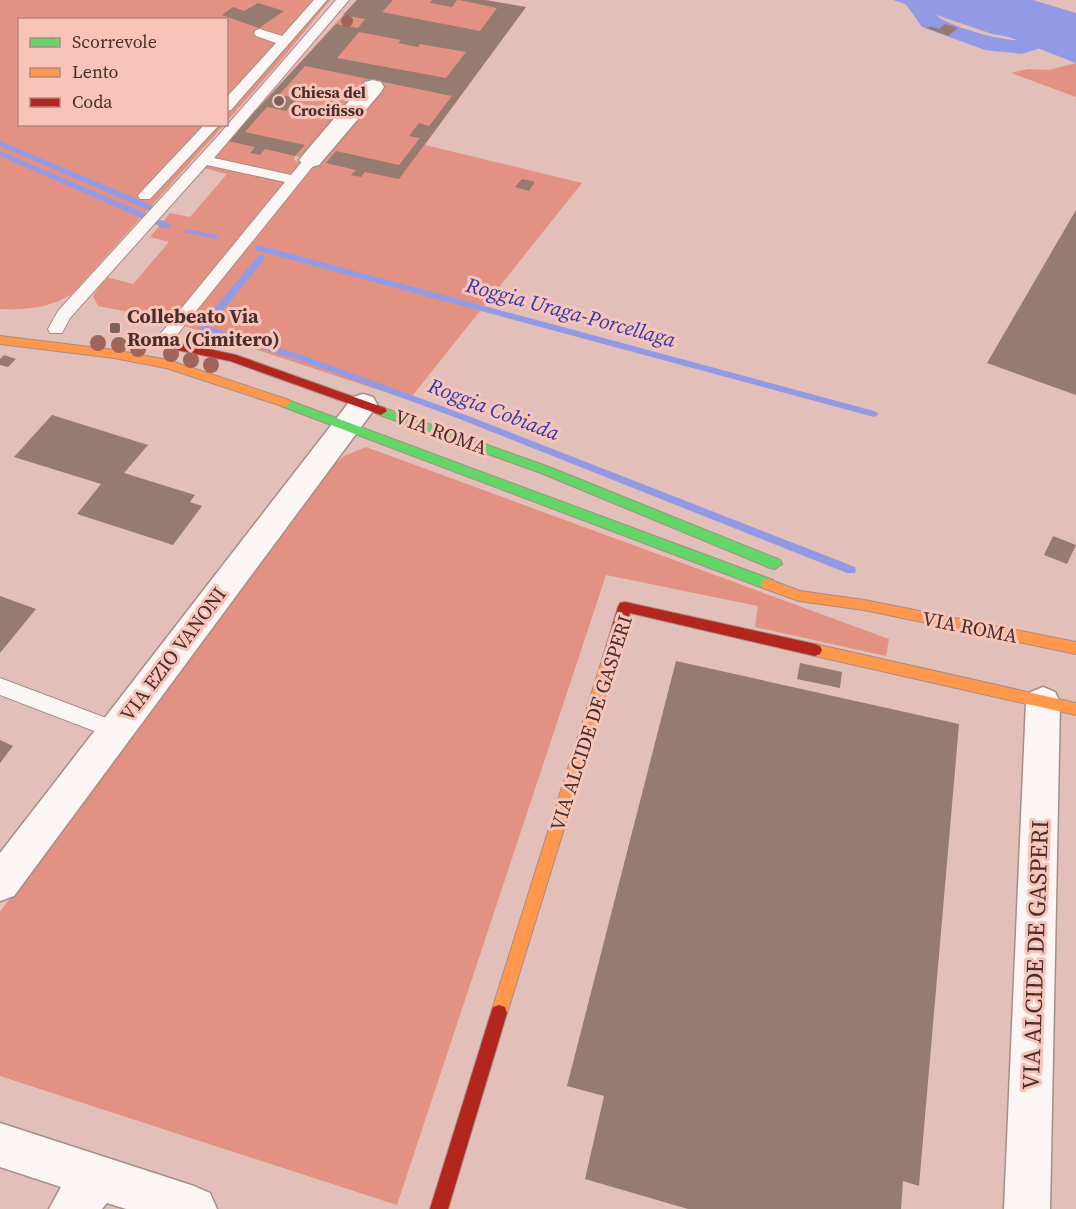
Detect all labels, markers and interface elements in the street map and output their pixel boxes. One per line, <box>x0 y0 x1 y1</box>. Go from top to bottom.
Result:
legend <box>18 18 228 126</box>
text: Scorrevole <box>72 29 157 54</box>
text: Lento <box>72 59 119 84</box>
place label: Chiesa del Crocifisso <box>291 81 366 121</box>
text: Coda <box>72 89 113 114</box>
marker: Chiesa del Crocifisso <box>272 94 286 108</box>
water label: Roggia Uraga-Porcellaga <box>462 270 679 354</box>
place label: Collebeato Via Roma (Cimitero) <box>127 302 280 353</box>
marker: Collebeato Via Roma (Cimitero) <box>108 321 122 335</box>
water label: Roggia Cobiada <box>423 370 564 447</box>
street label: VIA ROMA <box>391 402 492 462</box>
street label: VIA EZIO VANONI <box>113 581 233 727</box>
street label: VIA ROMA <box>920 604 1021 650</box>
street label: VIA ALCIDE DE GASPERI <box>543 612 639 834</box>
street label: VIA ALCIDE DE GASPERI <box>1014 820 1056 1090</box>

